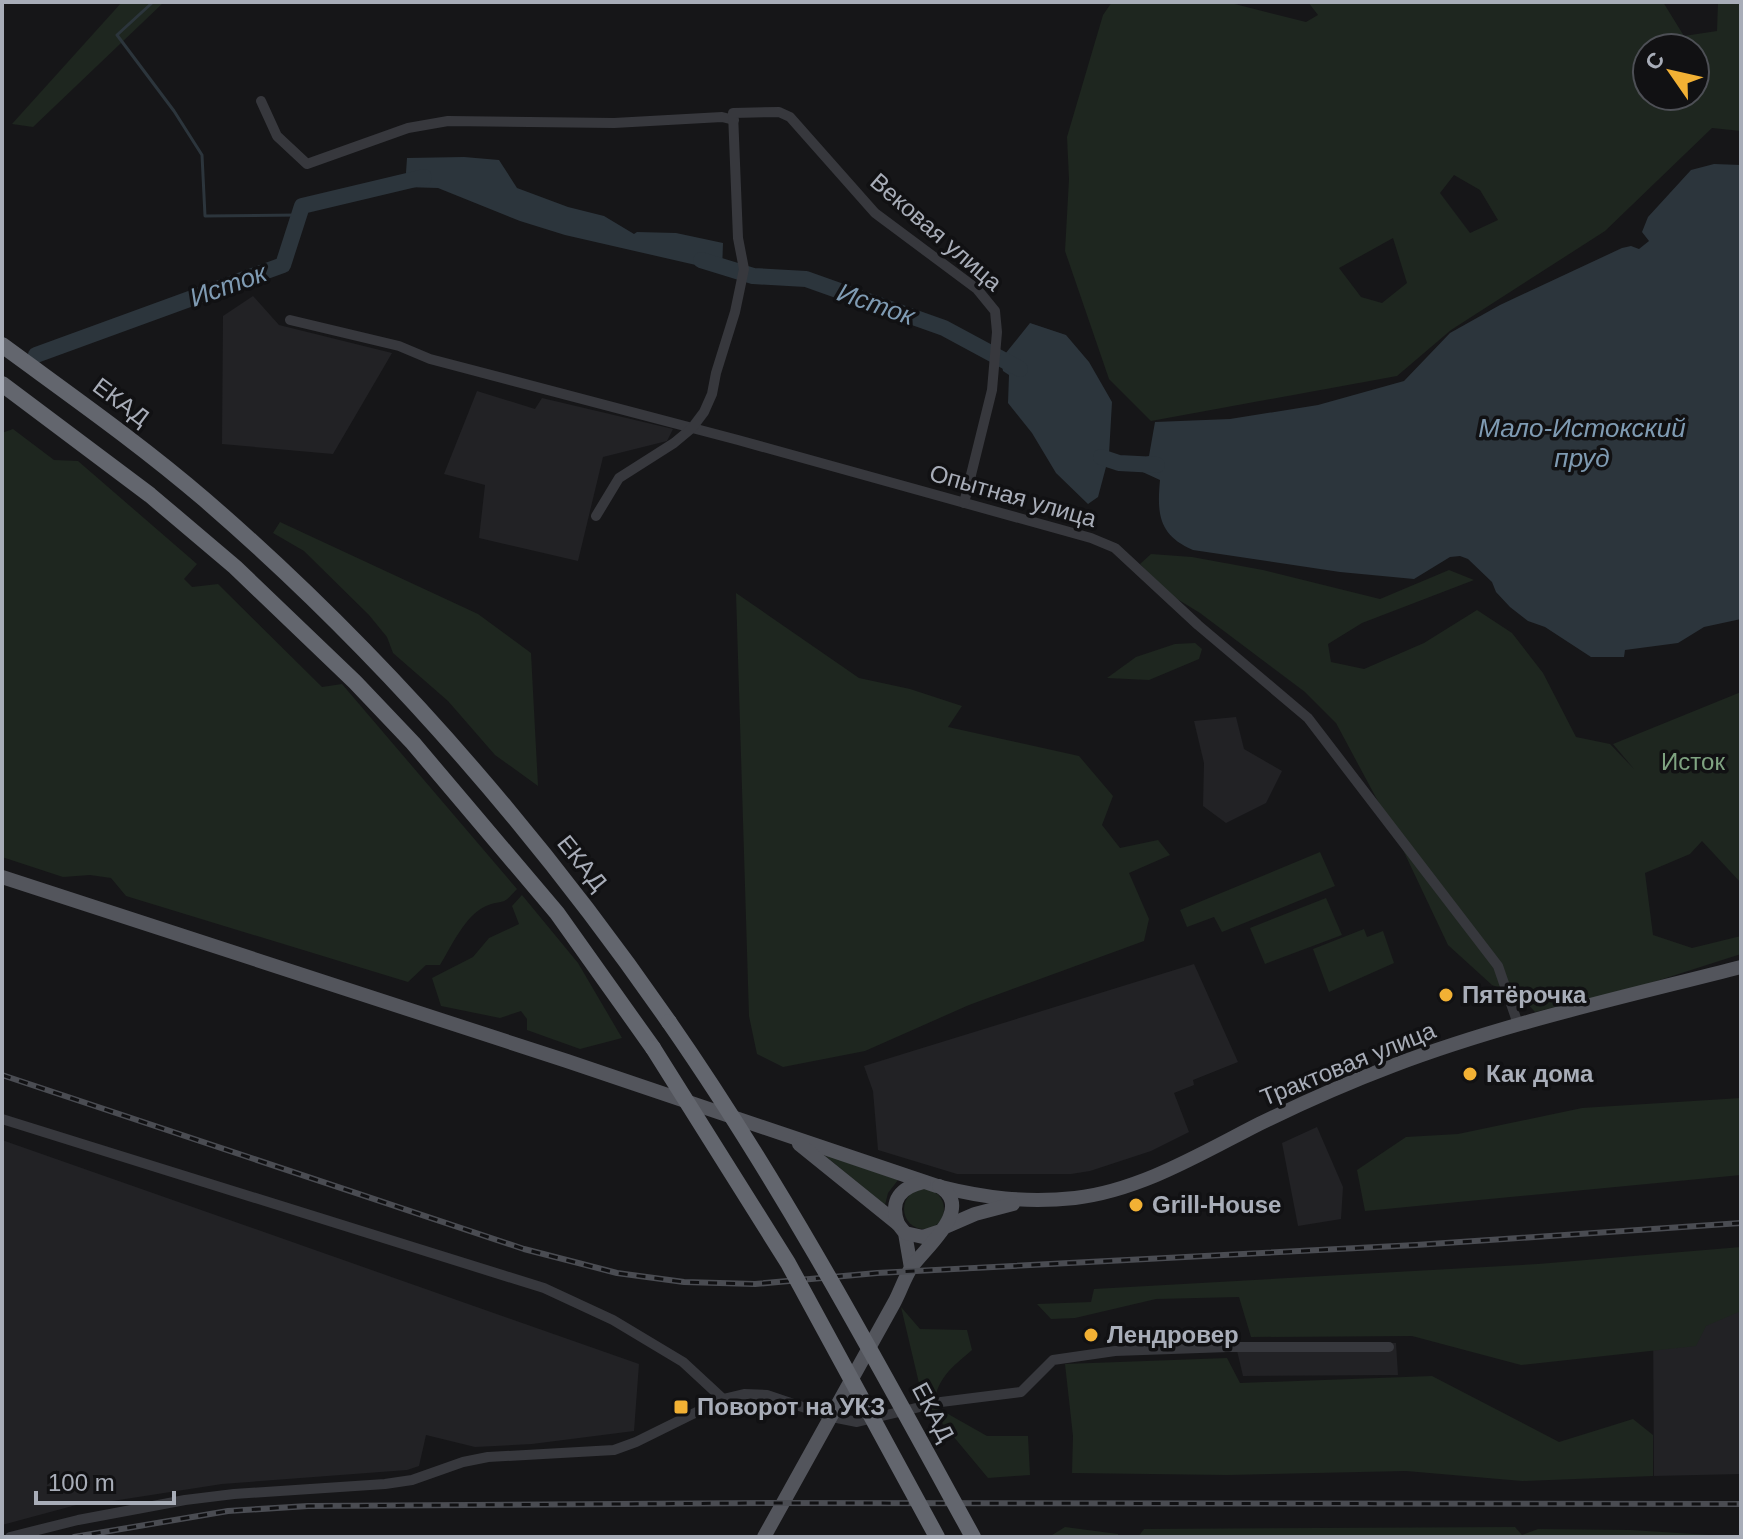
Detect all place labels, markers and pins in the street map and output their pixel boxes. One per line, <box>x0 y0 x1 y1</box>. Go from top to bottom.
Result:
place label: Пятёрочка <box>1462 981 1587 1008</box>
marker: Пятёрочка <box>1437 986 1455 1004</box>
place label: Как дома <box>1486 1060 1594 1087</box>
marker: Как дома <box>1461 1065 1479 1083</box>
place label: Grill-House <box>1152 1191 1281 1218</box>
marker: Grill-House <box>1127 1196 1145 1214</box>
place label: Лендровер <box>1107 1321 1239 1348</box>
marker: Лендровер <box>1082 1326 1100 1344</box>
place label: Поворот на УКЗ <box>697 1393 885 1420</box>
marker: Поворот на УКЗ <box>672 1398 690 1416</box>

